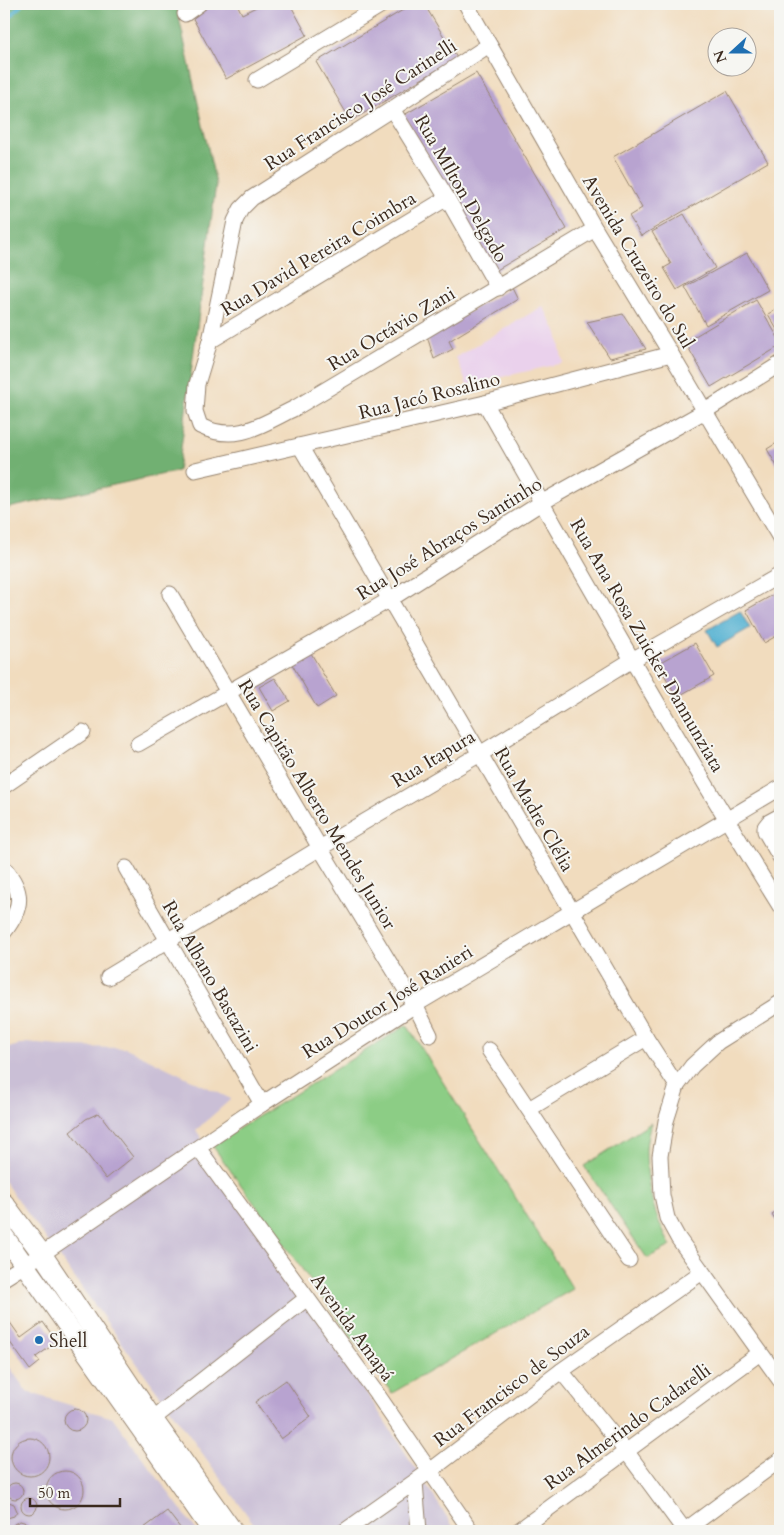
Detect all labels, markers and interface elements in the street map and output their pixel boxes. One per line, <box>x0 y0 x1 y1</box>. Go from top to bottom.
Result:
north arrow <box>706 28 756 78</box>
street label: Rua Francisco José Carinelli <box>259 33 462 177</box>
text: N <box>709 47 731 66</box>
street label: Rua MIlton Delgado <box>408 110 514 267</box>
street label: Avenida Cruzeiro do Sul <box>576 170 700 353</box>
street label: Rua David Pereira Coimbra <box>216 185 421 322</box>
street label: Rua Octávio Zani <box>323 281 460 377</box>
street label: Rua Jacó Rosalino <box>356 366 503 426</box>
street label: Rua José Abraços Santinho <box>352 471 547 607</box>
street label: Rua Ana Rosa Zuicker Dannunziata <box>564 514 731 777</box>
street label: Rua Capitão Alberto Mendes Junior <box>232 674 402 935</box>
street label: Rua Itapura <box>387 724 480 794</box>
street label: Rua Madre Clélia <box>488 742 580 877</box>
street label: Rua Albano Bastazini <box>156 896 264 1057</box>
street label: Rua Doutor José Ranieri <box>297 939 478 1065</box>
street label: Avenida Amapá <box>304 1268 400 1387</box>
street label: Rua Francisco de Souza <box>428 1319 595 1453</box>
place label: Shell <box>49 1328 87 1354</box>
marker: Shell <box>33 1334 45 1346</box>
street label: Rua Almerindo Cadarelli <box>539 1357 716 1496</box>
scale bar <box>30 1475 120 1507</box>
text: 50 m <box>38 1483 70 1503</box>

